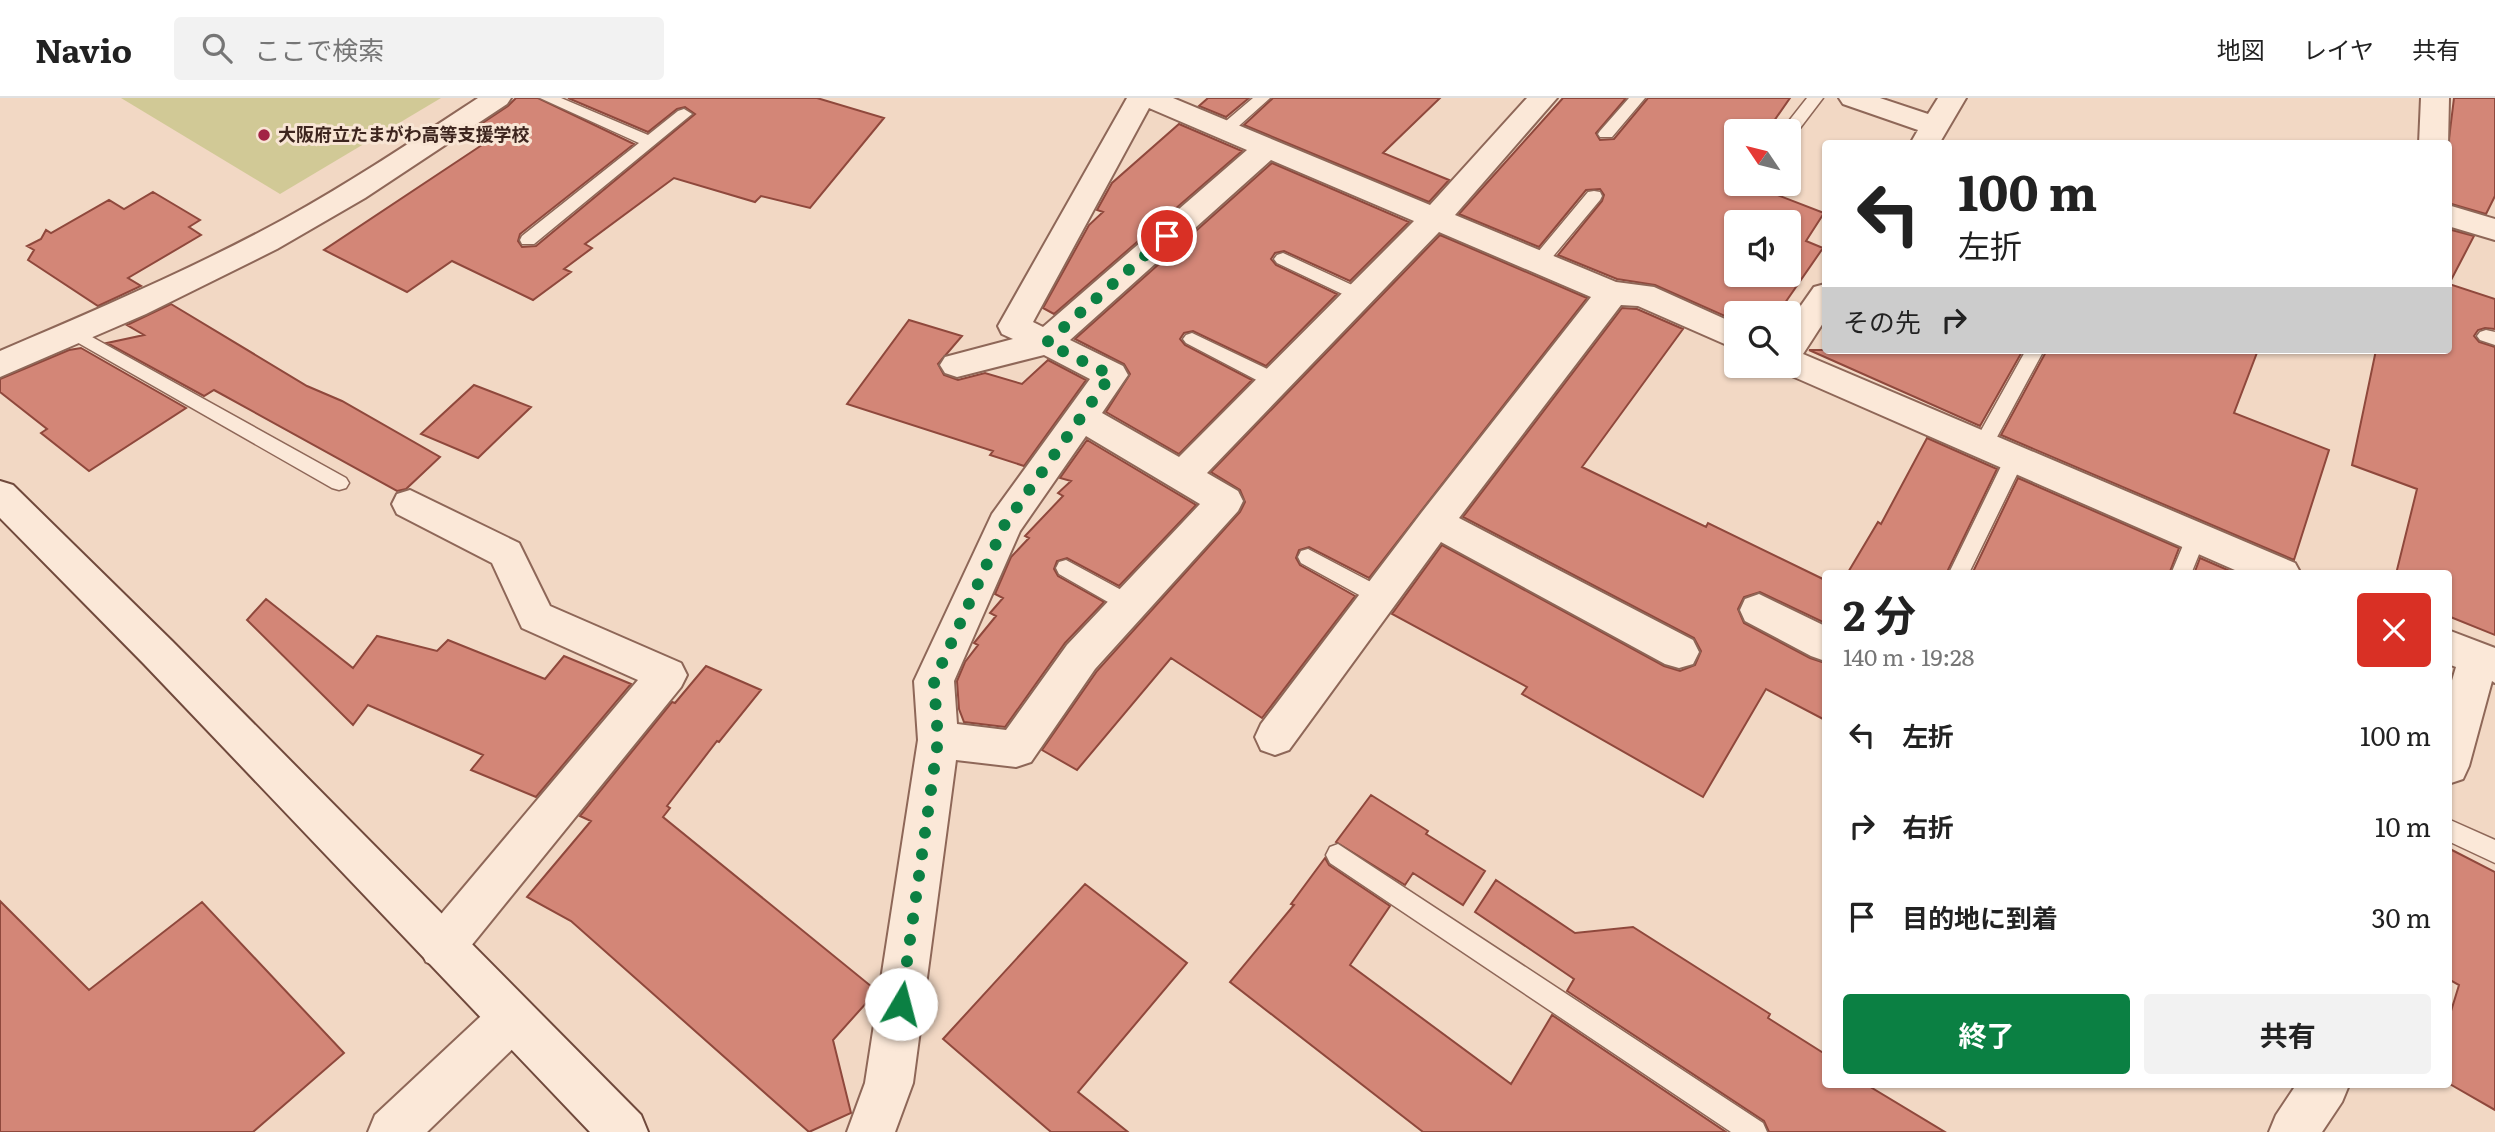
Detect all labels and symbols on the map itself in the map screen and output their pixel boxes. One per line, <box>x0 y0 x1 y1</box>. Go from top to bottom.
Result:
north arrow <box>1724 119 1801 196</box>
place label: 大阪府立たまがわ高等支援学校 <box>278 120 529 147</box>
marker: 大阪府立たまがわ高等支援学校 <box>256 127 272 143</box>
pin <box>1137 206 1197 266</box>
position arrow <box>864 967 938 1041</box>

